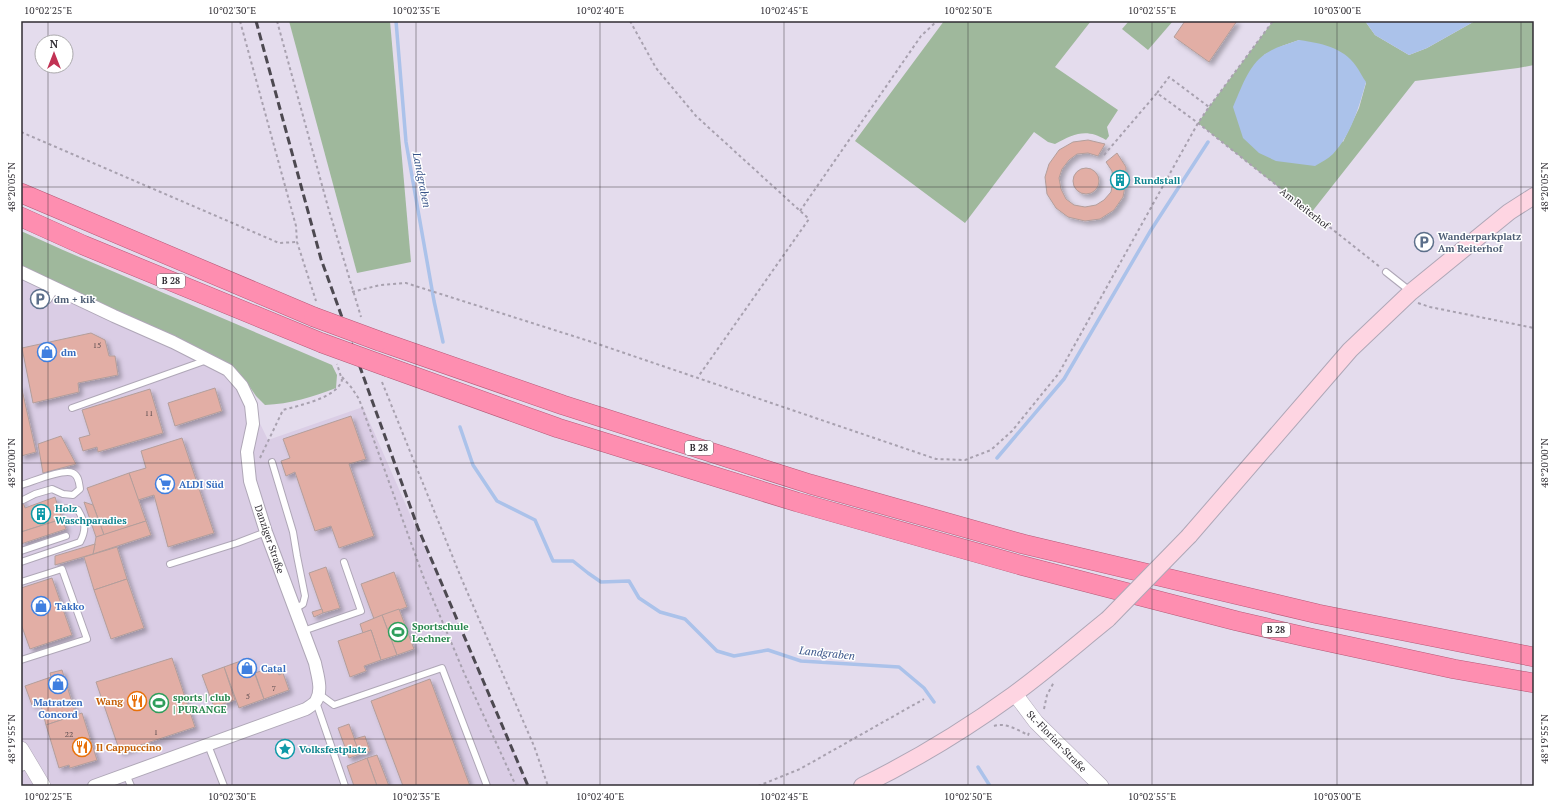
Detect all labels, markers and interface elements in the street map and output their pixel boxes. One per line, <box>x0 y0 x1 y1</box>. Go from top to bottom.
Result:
text: 10°02'25"E <box>24 4 72 17</box>
text: 10°02'30"E <box>208 4 256 17</box>
text: 10°02'35"E <box>392 4 440 17</box>
text: 10°02'40"E <box>576 4 624 17</box>
text: 10°02'45"E <box>760 4 808 17</box>
text: 10°02'50"E <box>944 4 992 17</box>
text: 10°02'55"E <box>1128 4 1176 17</box>
text: 10°03'00"E <box>1313 4 1361 17</box>
north arrow <box>34 34 74 74</box>
text: N <box>50 37 59 51</box>
water label: Landgraben <box>410 150 434 209</box>
text: 48°20'05"N <box>5 162 18 212</box>
text: 48°20'05"N <box>1538 162 1551 212</box>
building icon: Rundstall <box>1109 169 1131 191</box>
place label: Rundstall <box>1134 174 1181 187</box>
street label: Am Reiterhof <box>1277 185 1333 232</box>
place label: Wanderparkplatz Am Reiterhof <box>1438 230 1521 255</box>
parking icon: Wanderparkplatz Am Reiterhof <box>1413 231 1435 253</box>
road number: B 28 <box>157 274 185 288</box>
parking icon: dm + kik <box>29 288 51 310</box>
place label: dm + kik <box>54 293 95 306</box>
house number: 15 <box>93 340 101 350</box>
shop icon: dm <box>36 341 58 363</box>
place label: dm <box>61 346 77 359</box>
house number: 11 <box>145 408 153 418</box>
text: 48°20'00"N <box>5 438 18 488</box>
text: 48°20'00"N <box>1538 438 1551 488</box>
road number: B 28 <box>685 441 713 455</box>
supermarket icon: ALDI Süd <box>154 473 176 495</box>
place label: ALDI Süd <box>179 478 224 491</box>
place label: Holz Waschparadies <box>55 502 127 527</box>
building icon: Holz Waschparadies <box>30 503 52 525</box>
street label: Danziger Straße <box>252 503 287 575</box>
shop icon: Takko <box>30 595 52 617</box>
place label: Takko <box>55 600 84 613</box>
place label: Sportschule Lechner <box>412 620 469 645</box>
sports icon: Sportschule Lechner <box>387 621 409 643</box>
road number: B 28 <box>1262 623 1290 637</box>
water label: Landgraben <box>797 643 856 663</box>
shop icon: Catal <box>236 657 258 679</box>
place label: Catal <box>261 662 287 675</box>
shop icon: Matratzen Concord <box>47 673 69 695</box>
house number: 7 <box>272 683 276 693</box>
restaurant icon: Wang <box>126 690 148 712</box>
place label: sports | club | PURANGE <box>173 691 230 716</box>
house number: 5 <box>246 691 250 701</box>
sports icon: sports | club | PURANGE <box>148 692 170 714</box>
place label: Wang <box>96 695 123 708</box>
place label: Matratzen Concord <box>33 696 83 721</box>
street label: St.-Florian-Straße <box>1024 708 1089 775</box>
text: 48°19'55"N <box>5 714 18 764</box>
text: 48°19'55"N <box>1538 714 1551 764</box>
house number: 1 <box>154 727 158 737</box>
house number: 22 <box>65 729 73 739</box>
restaurant icon: Il Cappuccino <box>71 736 93 758</box>
place icon: Volksfestplatz <box>274 738 296 760</box>
place label: Il Cappuccino <box>96 741 162 754</box>
place label: Volksfestplatz <box>299 743 366 756</box>
text: 10°02'25"E <box>24 790 72 803</box>
text: 10°02'30"E <box>208 790 256 803</box>
text: 10°02'35"E <box>392 790 440 803</box>
text: 10°02'40"E <box>576 790 624 803</box>
text: 10°02'45"E <box>760 790 808 803</box>
text: 10°02'50"E <box>944 790 992 803</box>
text: 10°02'55"E <box>1128 790 1176 803</box>
text: 10°03'00"E <box>1313 790 1361 803</box>

